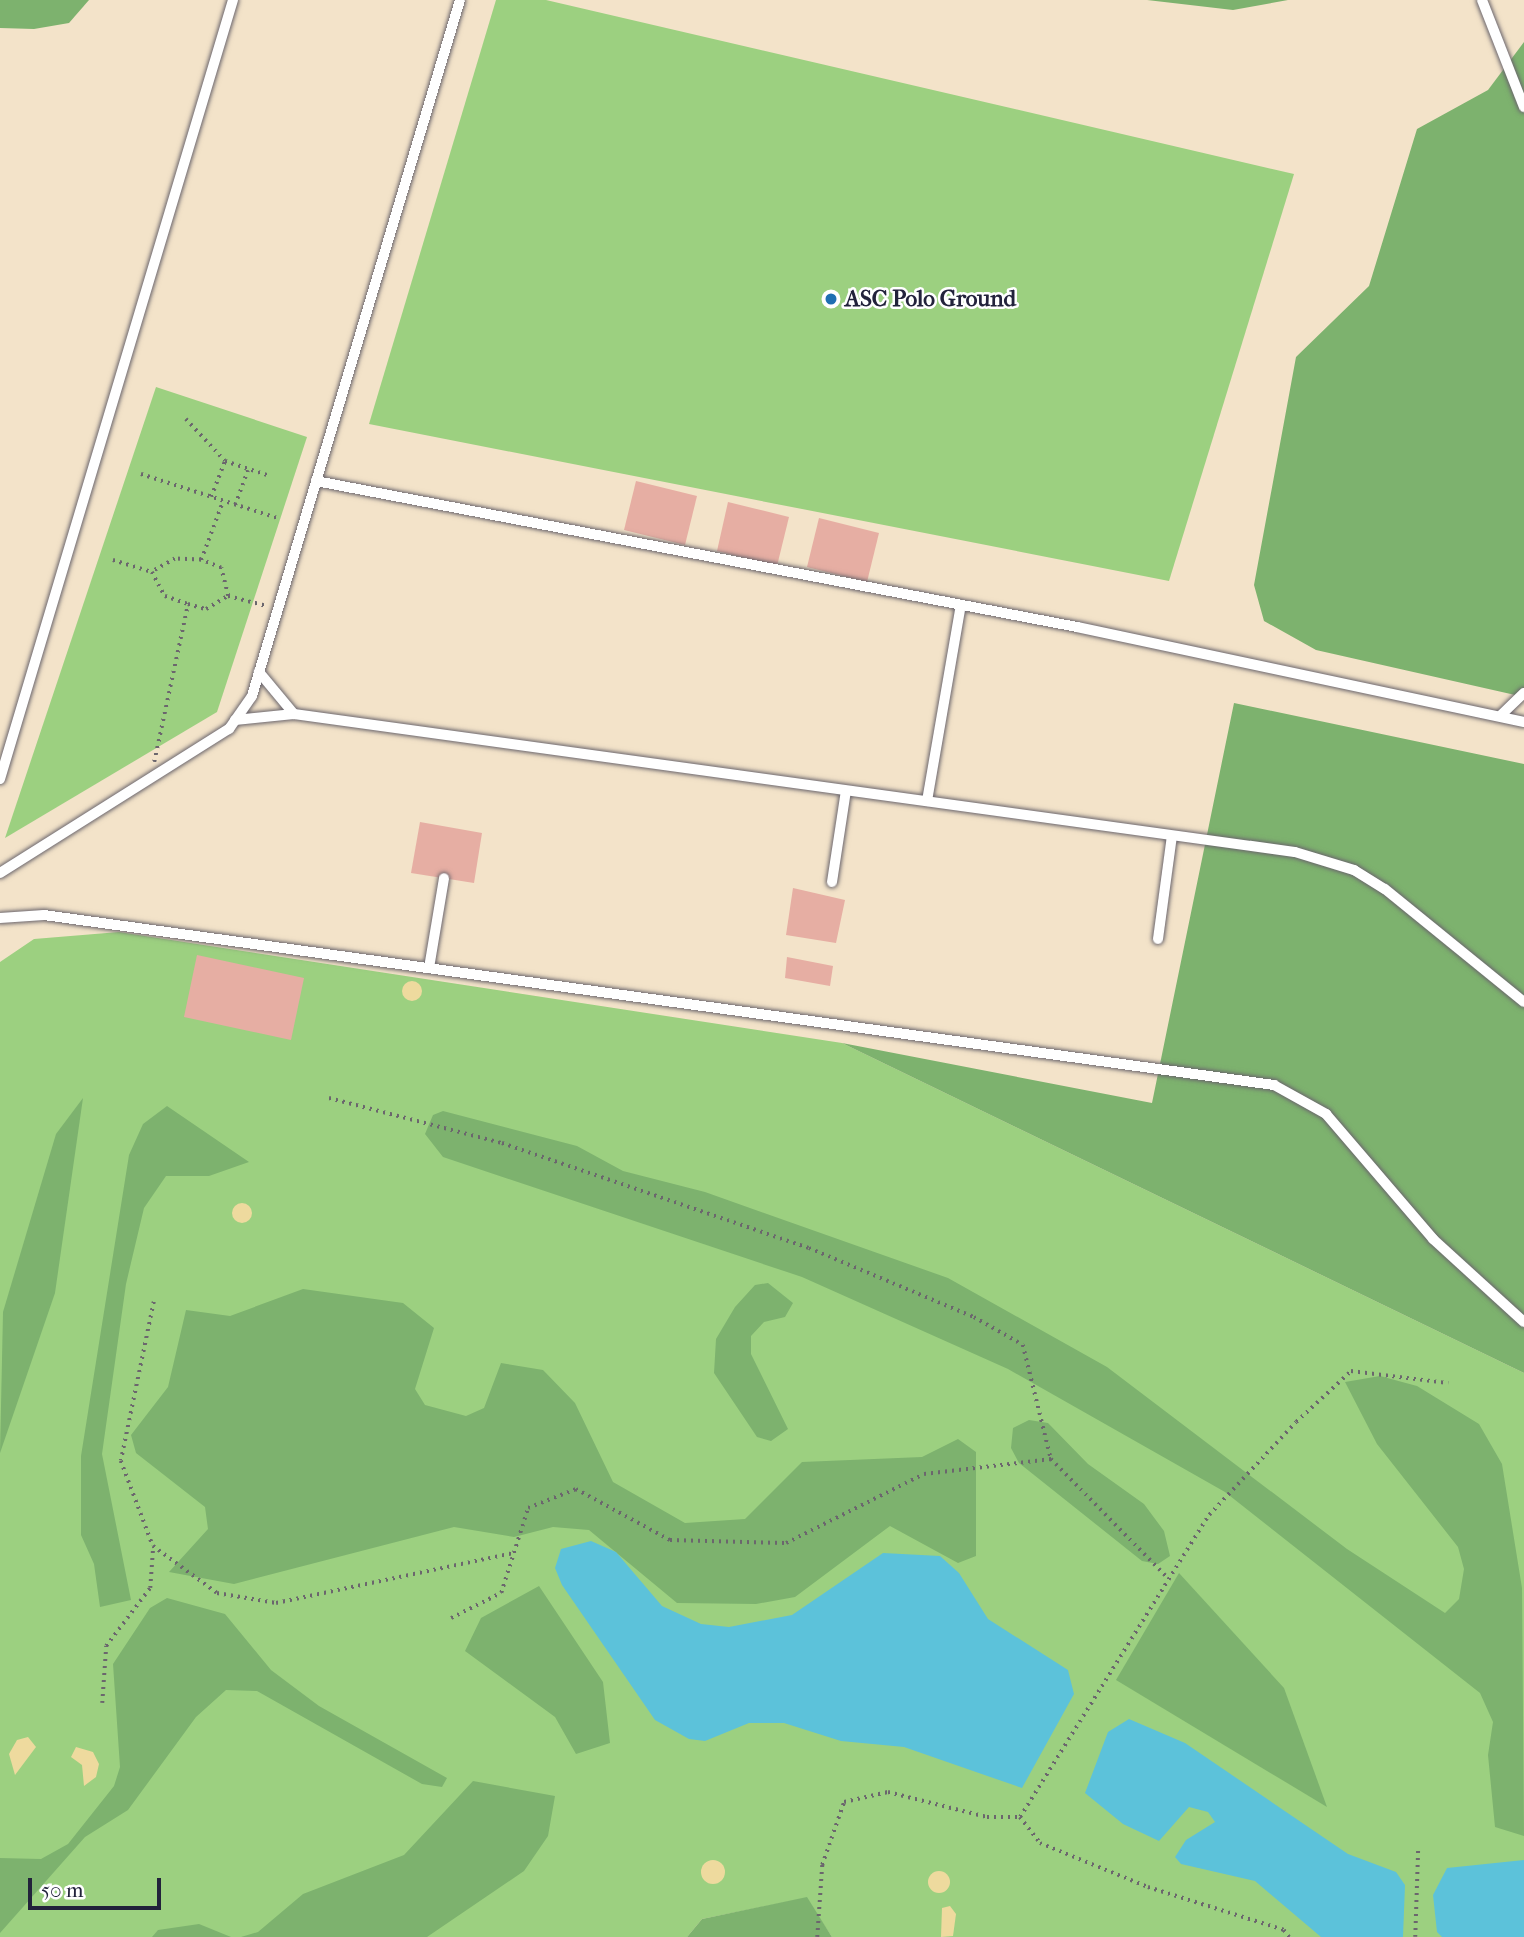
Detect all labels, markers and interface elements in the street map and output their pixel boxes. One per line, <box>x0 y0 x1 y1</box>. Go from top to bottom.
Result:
place label: ASC Polo Ground <box>845 285 1016 313</box>
marker: ASC Polo Ground <box>823 291 839 307</box>
scale bar <box>32 1864 164 1908</box>
text: 50 m <box>41 1878 84 1902</box>

